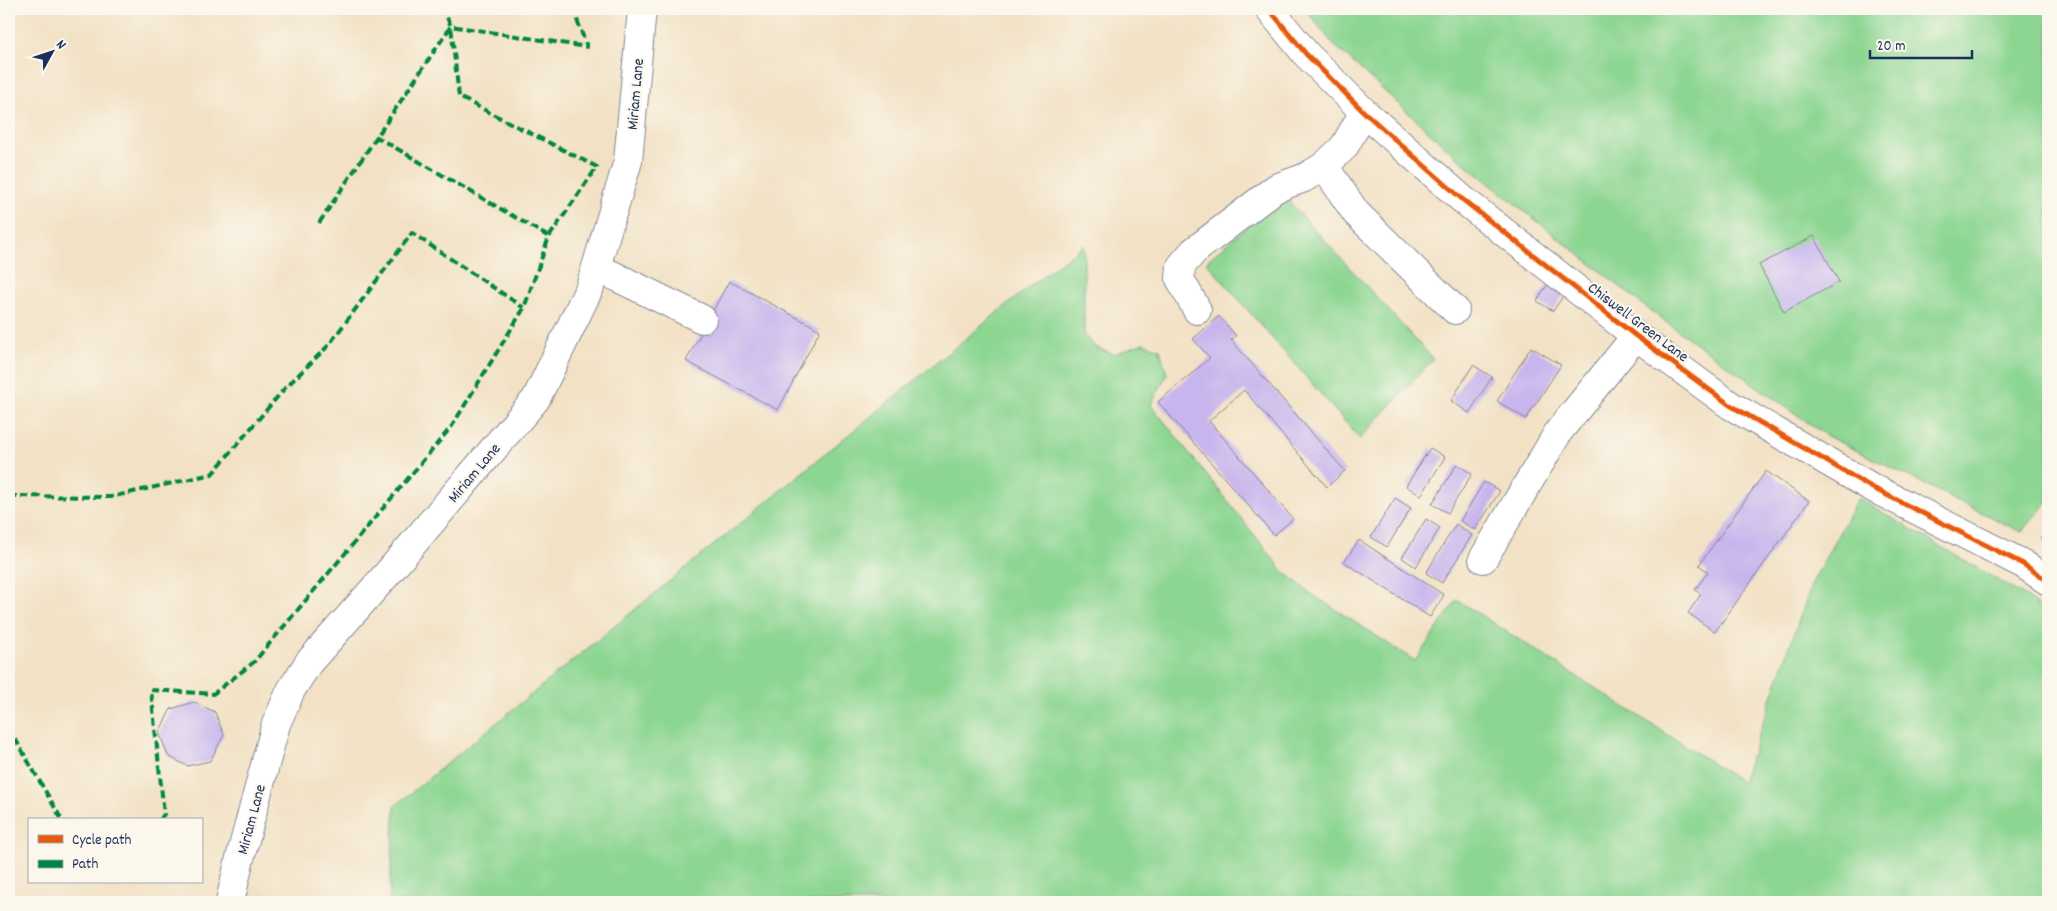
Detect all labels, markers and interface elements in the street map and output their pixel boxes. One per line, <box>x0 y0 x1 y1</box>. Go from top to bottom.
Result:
north arrow <box>28 28 78 78</box>
scale bar <box>1870 28 1972 60</box>
text: N <box>51 36 70 54</box>
text: 20 m <box>1877 36 1905 58</box>
street label: Miriam Lane <box>622 57 651 131</box>
street label: Chiswell Green Lane <box>1582 277 1693 369</box>
street label: Miriam Lane <box>443 439 507 509</box>
street label: Miriam Lane <box>232 782 273 857</box>
legend <box>28 818 202 884</box>
text: Cycle path <box>72 830 132 852</box>
text: Path <box>72 854 98 876</box>

